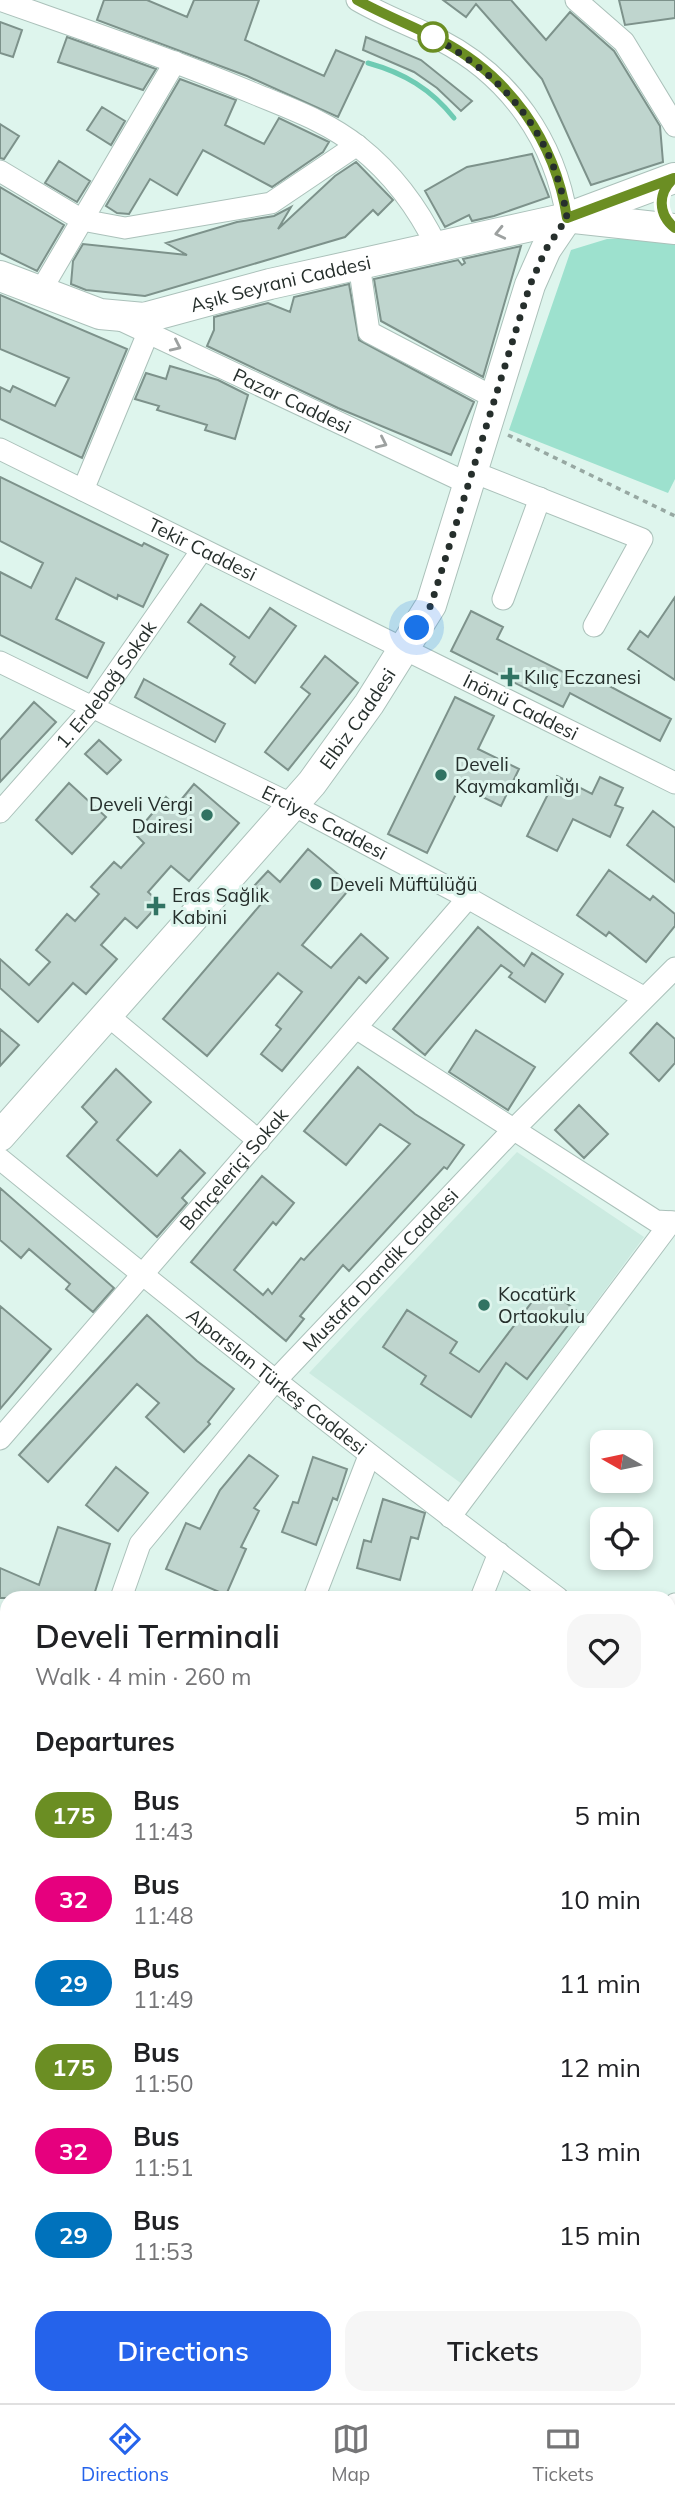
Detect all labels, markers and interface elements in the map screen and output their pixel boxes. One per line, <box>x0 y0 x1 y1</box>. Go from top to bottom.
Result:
unlabelled marker <box>418 22 448 52</box>
one-way arrow <box>494 224 506 239</box>
street label: Aşık Seyrani Caddesi <box>188 250 373 317</box>
one-way arrow <box>169 338 182 352</box>
street label: Pazar Caddesi <box>229 363 355 439</box>
one-way arrow <box>375 435 387 449</box>
street label: Tekir Caddesi <box>144 512 261 586</box>
your location <box>399 610 434 645</box>
street label: 1. Erdebağ Sokak <box>50 616 161 753</box>
street label: Elbiz Caddesi <box>314 663 401 774</box>
place label: Kılıç Eczanesi <box>524 665 641 689</box>
street label: İnönü Caddesi <box>459 668 582 745</box>
marker: Kılıç Eczanesi <box>502 669 518 685</box>
place label: Develi Kaymakamlığı <box>455 752 579 798</box>
marker: Develi Kaymakamlığı <box>433 767 449 783</box>
street label: Erciyes Caddesi <box>258 780 391 865</box>
place label: Develi Vergi Dairesi <box>89 792 193 838</box>
marker: Develi Vergi Dairesi <box>199 807 215 823</box>
place label: Develi Müftülüğü <box>330 872 477 896</box>
marker: Develi Müftülüğü <box>308 876 324 892</box>
place label: Eras Sağlık Kabini <box>172 883 269 929</box>
marker: Eras Sağlık Kabini <box>146 896 166 916</box>
street label: Bahçeleriçi Sokak <box>174 1103 293 1235</box>
street label: Mustafa Dandik Caddesi <box>297 1183 463 1357</box>
place label: Kocatürk Ortaokulu <box>498 1282 585 1328</box>
marker: Kocatürk Ortaokulu <box>476 1297 492 1313</box>
street label: Alparslan Türkeş Caddesi <box>182 1303 372 1460</box>
north arrow <box>590 1430 653 1493</box>
map controls <box>590 1430 653 1570</box>
button: locate <box>590 1507 653 1570</box>
button: heart <box>567 1614 641 1688</box>
text: Develi Terminali <box>35 1615 280 1656</box>
text: Walk · 4 min · 260 m <box>35 1662 252 1691</box>
text: Departures <box>35 1725 175 1758</box>
text: Bus <box>133 1784 179 1817</box>
text: 5 min <box>574 1799 641 1832</box>
text: 175 <box>52 1800 95 1830</box>
text: 11:43 <box>133 1817 193 1846</box>
text: Bus <box>133 1868 179 1901</box>
text: 10 min <box>559 1883 641 1916</box>
text: 32 <box>59 1884 88 1914</box>
text: 11:48 <box>133 1901 193 1930</box>
text: Bus <box>133 1952 179 1985</box>
text: 11 min <box>559 1967 641 2000</box>
text: 29 <box>59 1968 88 1998</box>
text: 11:49 <box>133 1985 193 2014</box>
text: Bus <box>133 2036 179 2069</box>
text: 12 min <box>559 2051 641 2084</box>
text: 175 <box>52 2052 95 2082</box>
text: 11:50 <box>133 2069 193 2098</box>
text: Bus <box>133 2120 179 2153</box>
text: 13 min <box>559 2135 641 2168</box>
text: 32 <box>59 2136 88 2166</box>
text: 11:51 <box>133 2153 193 2182</box>
text: Bus <box>133 2204 179 2237</box>
text: 15 min <box>559 2219 641 2252</box>
text: 29 <box>59 2220 88 2250</box>
text: 11:53 <box>133 2237 193 2266</box>
button: Directions <box>35 2311 331 2391</box>
button: Tickets <box>345 2311 641 2391</box>
tab: Directions <box>81 2420 169 2486</box>
tab: Map <box>331 2420 370 2486</box>
tab: Tickets <box>533 2420 594 2486</box>

